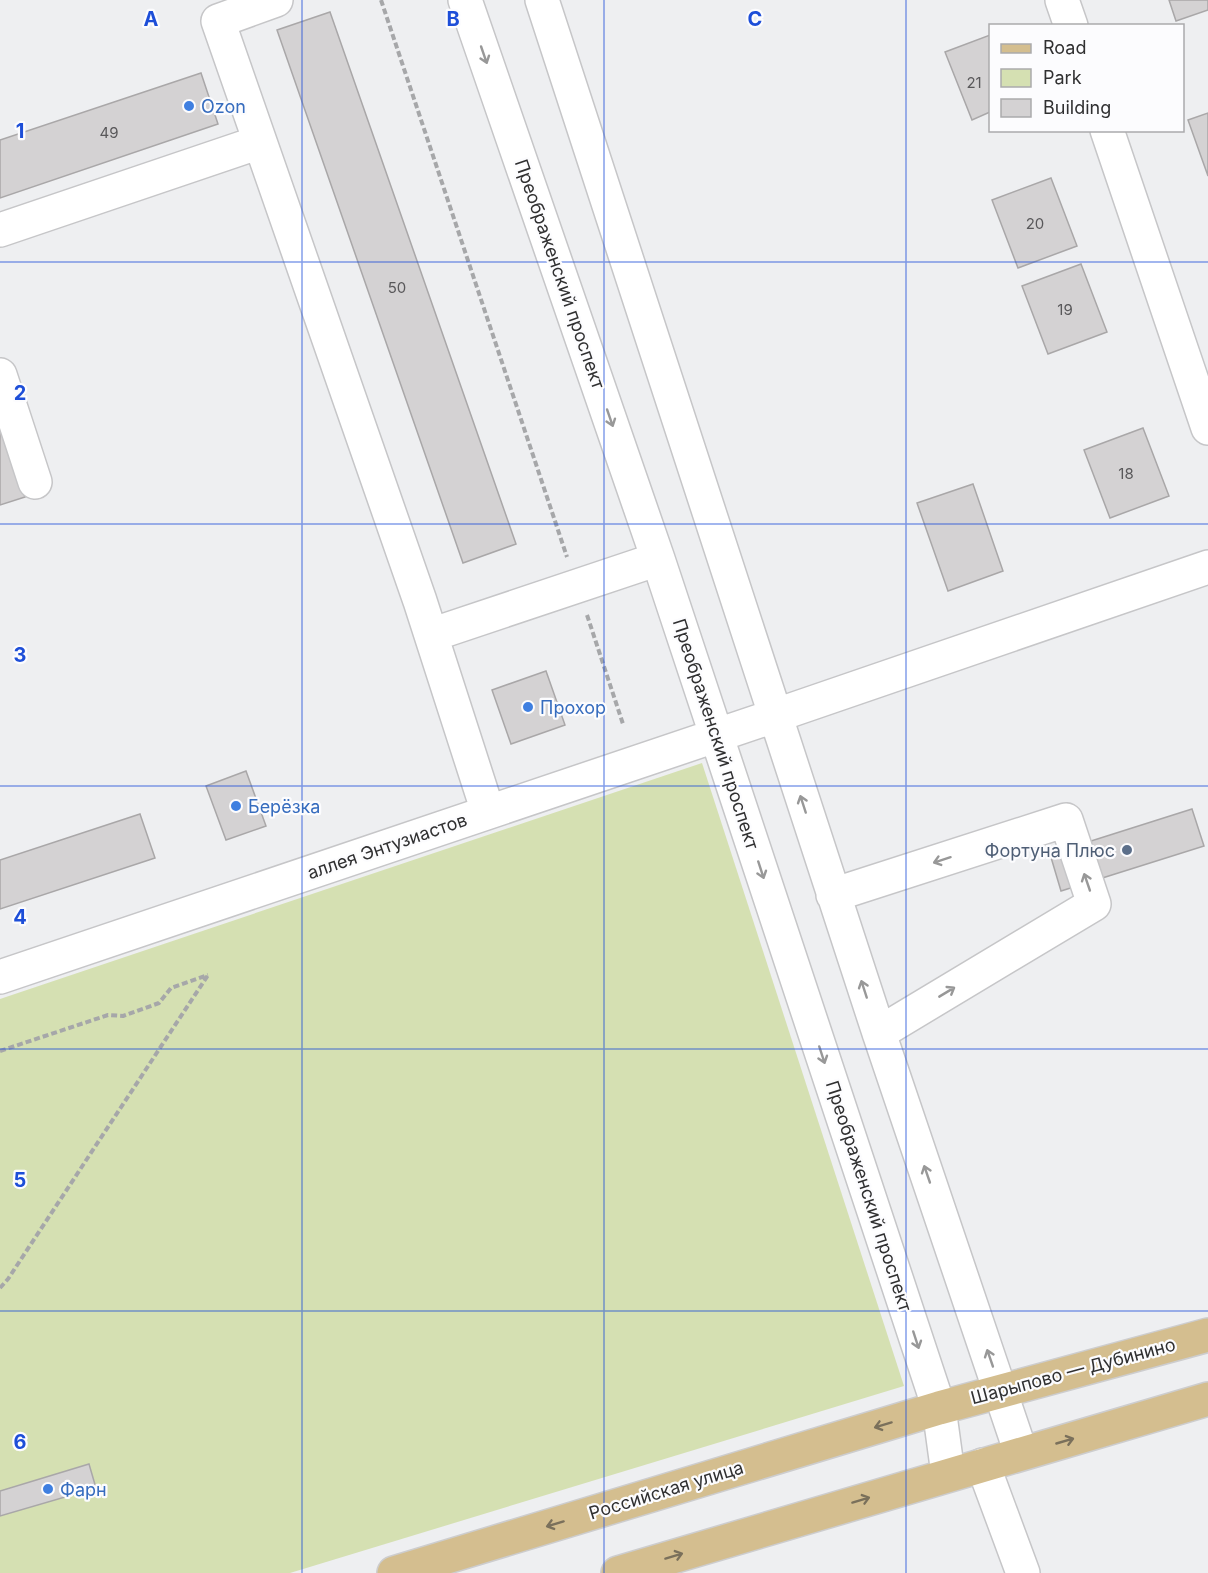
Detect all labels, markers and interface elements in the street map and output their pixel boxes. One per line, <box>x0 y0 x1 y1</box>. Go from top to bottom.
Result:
text: A <box>144 7 159 31</box>
text: B <box>446 7 460 31</box>
text: C <box>748 7 762 31</box>
legend <box>989 24 1184 132</box>
text: Road <box>1043 37 1086 58</box>
one-way arrow <box>480 45 491 64</box>
text: Park <box>1043 67 1082 88</box>
house number: 21 <box>966 73 982 92</box>
place label: Ozon <box>201 96 246 117</box>
text: Building <box>1043 97 1111 118</box>
marker: Ozon <box>182 99 196 113</box>
text: 1 <box>16 119 24 143</box>
house number: 49 <box>100 123 119 142</box>
street label: Преображенский проспект <box>511 157 609 392</box>
house number: 20 <box>1026 214 1044 233</box>
house number: 50 <box>388 278 406 297</box>
house number: 19 <box>1057 300 1073 319</box>
text: 2 <box>14 381 26 405</box>
one-way arrow <box>605 408 616 427</box>
house number: 18 <box>1118 464 1134 483</box>
street label: Преображенский проспект <box>669 616 763 853</box>
text: 3 <box>14 643 26 667</box>
place label: Прохор <box>540 697 606 718</box>
marker: Прохор <box>521 700 535 714</box>
one-way arrow <box>797 795 808 814</box>
place label: Берёзка <box>248 796 320 817</box>
marker: Берёзка <box>229 799 243 813</box>
street label: аллея Энтузиастов <box>304 809 470 883</box>
place label: Фортуна Плюс <box>985 840 1115 861</box>
marker: Фортуна Плюс <box>1120 843 1134 857</box>
one-way arrow <box>933 855 952 866</box>
one-way arrow <box>757 860 768 879</box>
one-way arrow <box>1081 873 1092 892</box>
text: 4 <box>13 905 27 929</box>
one-way arrow <box>858 980 869 999</box>
one-way arrow <box>938 986 955 998</box>
one-way arrow <box>818 1045 829 1064</box>
street label: Преображенский проспект <box>822 1078 916 1315</box>
one-way arrow <box>920 1165 931 1183</box>
text: 5 <box>14 1168 26 1192</box>
one-way arrow <box>912 1330 923 1349</box>
street label: Шарыпово — Дубинино <box>968 1334 1178 1408</box>
one-way arrow <box>983 1349 994 1368</box>
one-way arrow <box>874 1420 893 1431</box>
text: 6 <box>14 1430 27 1454</box>
one-way arrow <box>1055 1435 1074 1446</box>
street label: Российская улица <box>586 1457 746 1523</box>
place label: Фарн <box>60 1479 107 1500</box>
marker: Фарн <box>41 1482 55 1496</box>
one-way arrow <box>851 1494 870 1505</box>
one-way arrow <box>546 1519 565 1530</box>
one-way arrow <box>664 1550 683 1561</box>

